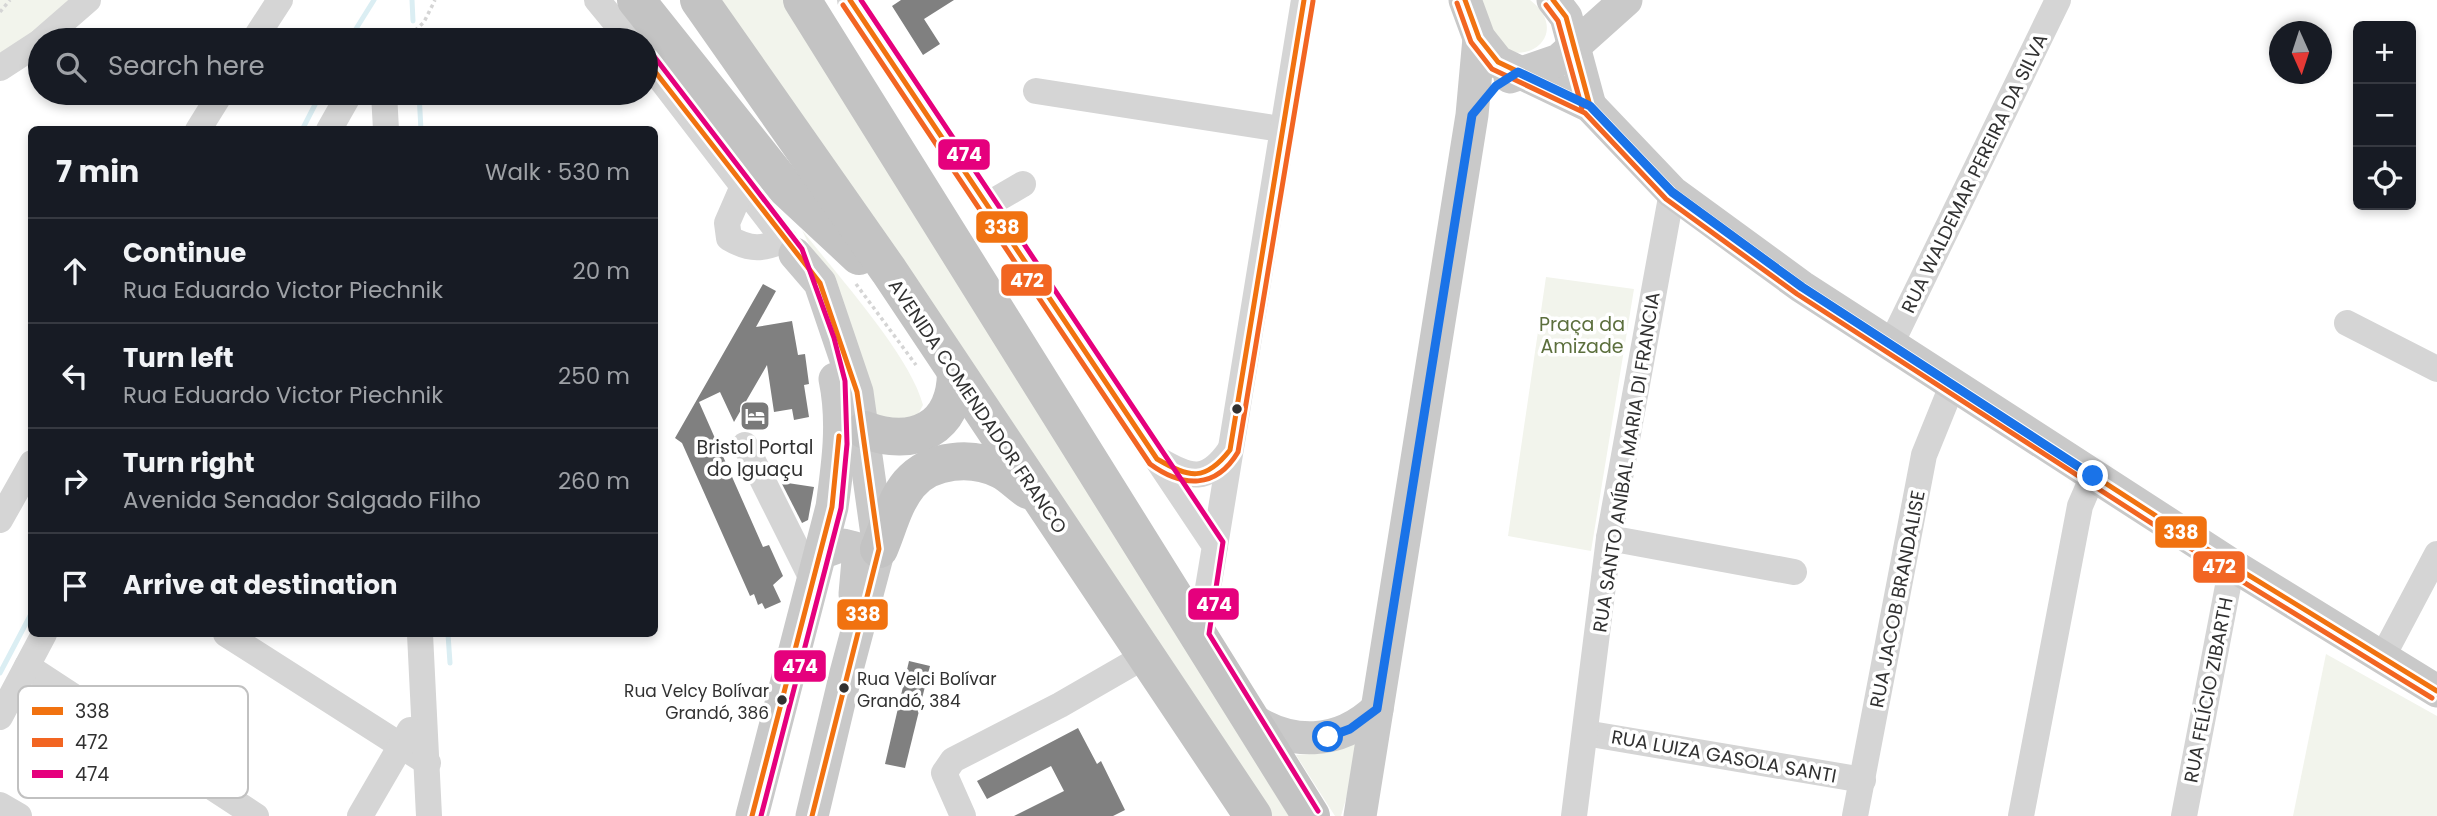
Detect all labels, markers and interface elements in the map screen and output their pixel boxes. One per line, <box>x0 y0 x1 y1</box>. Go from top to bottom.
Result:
north arrow <box>2269 21 2332 84</box>
map controls <box>2353 21 2416 210</box>
button: + <box>2353 21 2416 84</box>
search box <box>28 28 658 105</box>
street label: RUA WALDEMAR PEREIRA DA SILVA <box>1895 29 2054 318</box>
icon: search <box>52 48 90 86</box>
text: Search here <box>108 48 265 84</box>
button: − <box>2353 84 2416 147</box>
line badge: 474 <box>937 138 991 171</box>
text: 474 <box>946 141 982 168</box>
button: locate <box>2353 147 2416 210</box>
text: 7 min <box>56 150 139 193</box>
text: Walk · 530 m <box>485 156 630 188</box>
line badge: 338 <box>975 210 1029 244</box>
text: 338 <box>984 214 1020 241</box>
text: Continue <box>123 235 246 271</box>
icon: ahead <box>56 252 94 290</box>
text: 20 m <box>572 255 630 287</box>
line badge: 472 <box>1000 263 1053 297</box>
text: 472 <box>1010 267 1044 294</box>
text: Rua Eduardo Victor Piechnik <box>123 274 443 306</box>
street label: AVENIDA COMENDADOR FRANCO <box>882 274 1073 539</box>
street label: RUA SANTO ANÍBAL MARIA DI FRANCIA <box>1586 290 1667 634</box>
park label: Praça da Amizade <box>1539 311 1625 360</box>
text: Turn left <box>123 340 234 376</box>
icon: left <box>56 357 94 395</box>
text: 250 m <box>558 360 630 392</box>
text: Rua Eduardo Victor Piechnik <box>123 379 443 411</box>
hotel icon: Bristol Portal do Iguaçu <box>738 399 772 433</box>
unlabelled marker <box>1230 402 1244 416</box>
place label: Bristol Portal do Iguaçu <box>697 434 813 483</box>
text: Turn right <box>123 445 255 481</box>
route end <box>2077 460 2108 491</box>
icon: right <box>56 462 94 500</box>
text: 260 m <box>558 465 630 497</box>
text: Avenida Senador Salgado Filho <box>123 484 481 516</box>
street label: RUA JACOB BRANDALISE <box>1863 488 1932 710</box>
line badge: 338 <box>2154 515 2208 549</box>
text: 338 <box>2163 519 2199 546</box>
line badge: 472 <box>2192 550 2246 584</box>
text: 472 <box>2202 553 2236 580</box>
icon: arrive <box>56 567 94 605</box>
text: Arrive at destination <box>123 567 398 603</box>
line badge: 474 <box>1187 587 1240 621</box>
text: 474 <box>1196 591 1232 618</box>
street label: RUA FELÍCIO ZIBARTH <box>2177 595 2240 785</box>
line badge: 338 <box>836 598 889 631</box>
text: 338 <box>845 601 881 628</box>
line badge: 474 <box>773 649 827 683</box>
text: 474 <box>782 653 818 680</box>
place label: Rua Velci Bolívar Grandó, 384 <box>857 667 997 713</box>
place label: Rua Velcy Bolívar Grandó, 386 <box>624 679 769 725</box>
marker: Rua Velci Bolívar Grandó, 384 <box>837 681 851 695</box>
legend <box>18 686 248 798</box>
marker: Rua Velcy Bolívar Grandó, 386 <box>775 693 789 707</box>
text: 338 <box>75 698 109 725</box>
route start <box>1312 721 1343 752</box>
street label: RUA LUIZA GASOLA SANTI <box>1609 723 1839 790</box>
text: 472 <box>75 729 108 756</box>
text: 474 <box>75 761 109 788</box>

